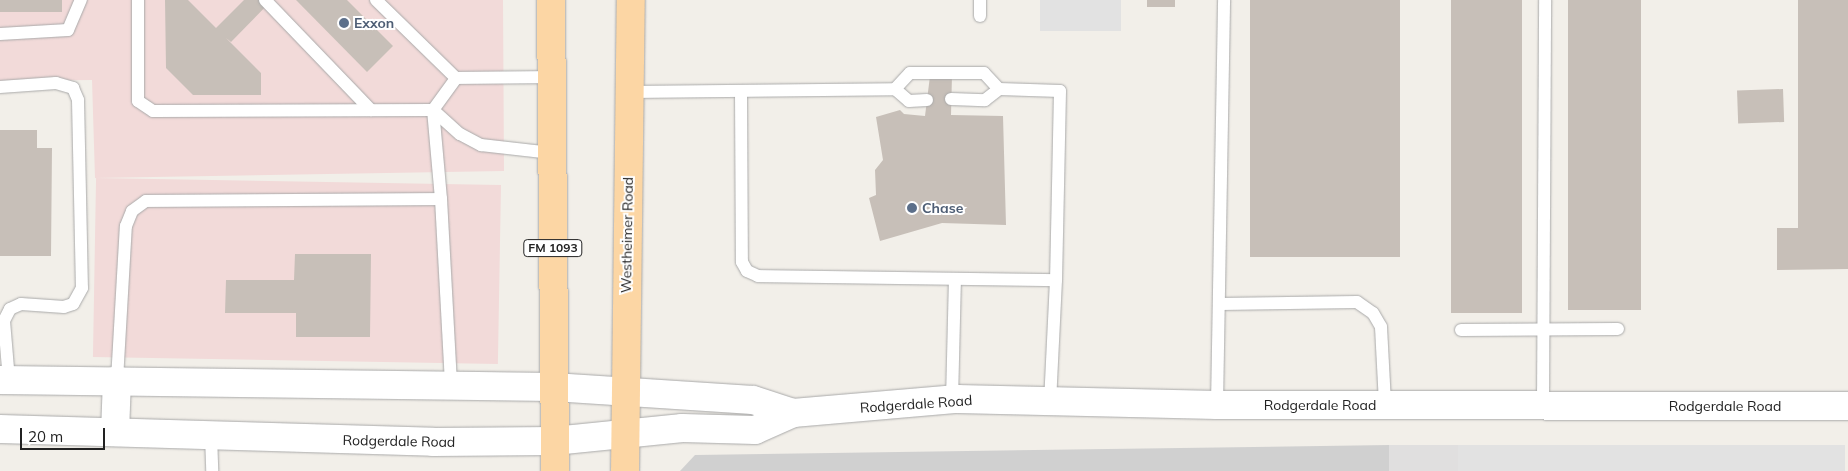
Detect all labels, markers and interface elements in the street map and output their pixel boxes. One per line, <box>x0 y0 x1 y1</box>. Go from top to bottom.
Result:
place label: Exxon <box>354 15 394 31</box>
marker: Exxon <box>338 17 350 29</box>
street label: Westheimer Road <box>618 177 636 293</box>
place label: Chase <box>922 200 963 216</box>
marker: Chase <box>906 202 918 214</box>
road number: FM 1093 <box>523 238 583 258</box>
street label: Rodgerdale Road <box>859 392 973 416</box>
street label: Rodgerdale Road <box>1264 397 1376 413</box>
street label: Rodgerdale Road <box>1669 398 1781 414</box>
scale bar <box>22 418 108 450</box>
text: 20 m <box>28 427 63 446</box>
street label: Rodgerdale Road <box>343 432 455 450</box>

